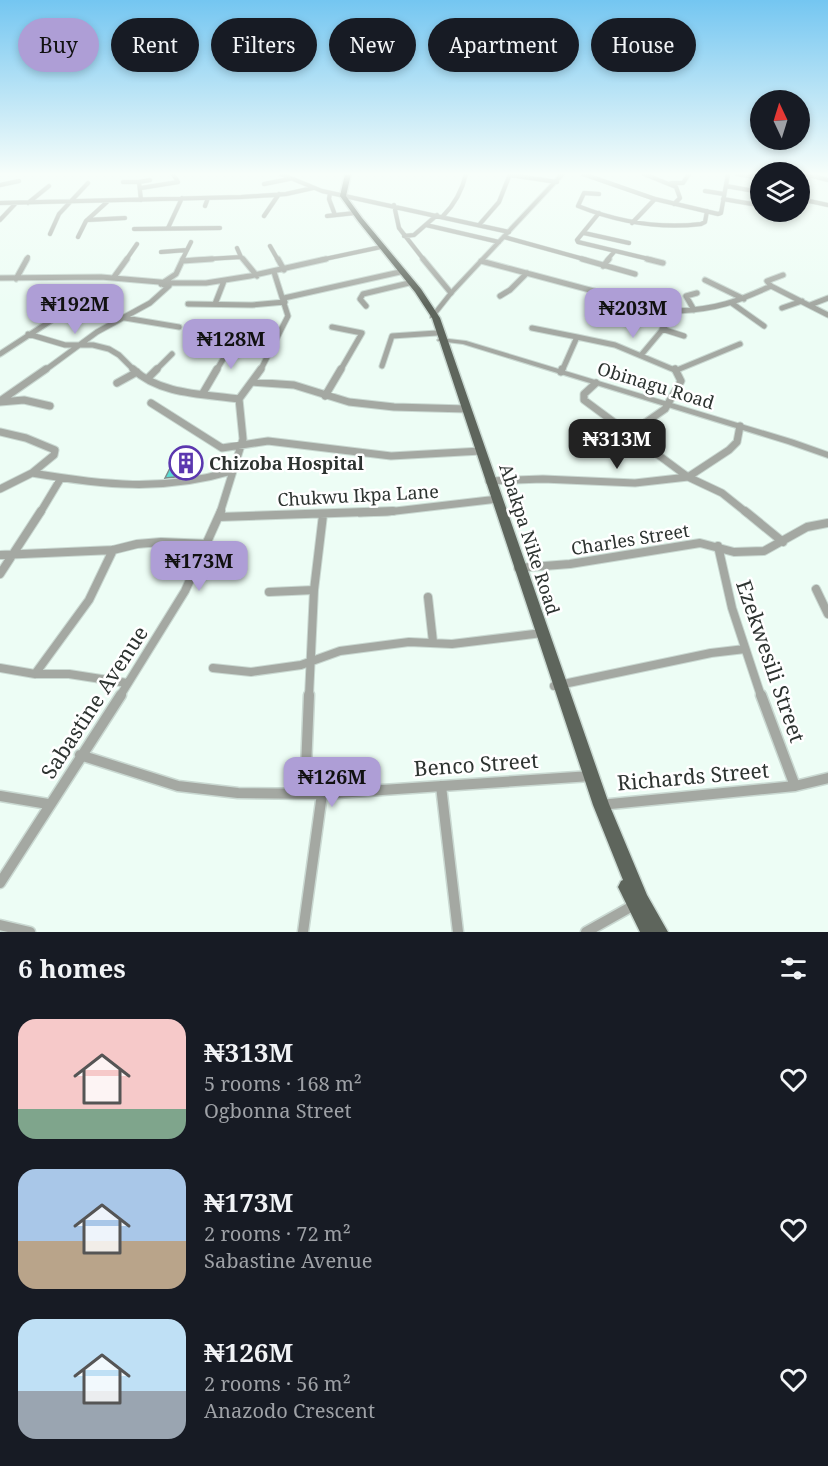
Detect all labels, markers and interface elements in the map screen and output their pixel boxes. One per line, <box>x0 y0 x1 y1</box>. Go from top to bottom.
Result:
chip: Buy <box>18 18 99 72</box>
chip: Rent <box>111 18 199 72</box>
chip: Filters <box>211 18 317 72</box>
chip: New <box>329 18 416 72</box>
chip: Apartment <box>428 18 579 72</box>
chip: House <box>591 18 696 72</box>
north arrow <box>750 90 810 150</box>
map controls <box>750 90 810 222</box>
button: layers <box>750 162 810 222</box>
pin: ₦192M <box>33 284 117 335</box>
pin: ₦203M <box>591 288 675 339</box>
text: ₦192M <box>41 290 109 317</box>
text: ₦203M <box>599 294 667 321</box>
pin: ₦128M <box>189 319 273 370</box>
text: ₦128M <box>197 325 265 352</box>
street label: Obinagu Road <box>595 356 717 414</box>
pin: ₦313M <box>575 419 659 470</box>
text: ₦313M <box>583 425 651 452</box>
building icon: Chizoba Hospital <box>168 445 204 481</box>
place label: Chizoba Hospital <box>209 451 365 475</box>
street label: Abakpa Nike Road <box>494 460 566 618</box>
street label: Chukwu Ikpa Lane <box>277 479 439 511</box>
street label: Charles Street <box>569 518 691 560</box>
pin: ₦173M <box>157 541 241 592</box>
text: ₦173M <box>165 547 233 574</box>
street label: Ezekwesili Street <box>730 576 812 746</box>
street label: Sabastine Avenue <box>34 620 154 784</box>
street label: Benco Street <box>413 746 539 782</box>
street label: Richards Street <box>616 755 770 797</box>
pin: ₦126M <box>290 757 374 808</box>
text: ₦126M <box>298 763 366 790</box>
text: 6 homes <box>18 950 126 986</box>
icon: filters <box>777 952 810 985</box>
text: ₦313M <box>204 1034 293 1070</box>
icon: home <box>66 1043 138 1115</box>
icon: heart <box>777 1063 810 1096</box>
text: 5 rooms · 168 m² <box>204 1070 362 1097</box>
text: Ogbonna Street <box>204 1097 351 1124</box>
text: ₦173M <box>204 1184 293 1220</box>
icon: home <box>66 1193 138 1265</box>
icon: heart <box>777 1213 810 1246</box>
text: 2 rooms · 72 m² <box>204 1220 351 1247</box>
text: Sabastine Avenue <box>204 1247 372 1274</box>
text: ₦126M <box>204 1334 293 1370</box>
icon: home <box>66 1343 138 1415</box>
icon: heart <box>777 1363 810 1396</box>
text: 2 rooms · 56 m² <box>204 1370 351 1397</box>
text: Anazodo Crescent <box>204 1397 375 1424</box>

